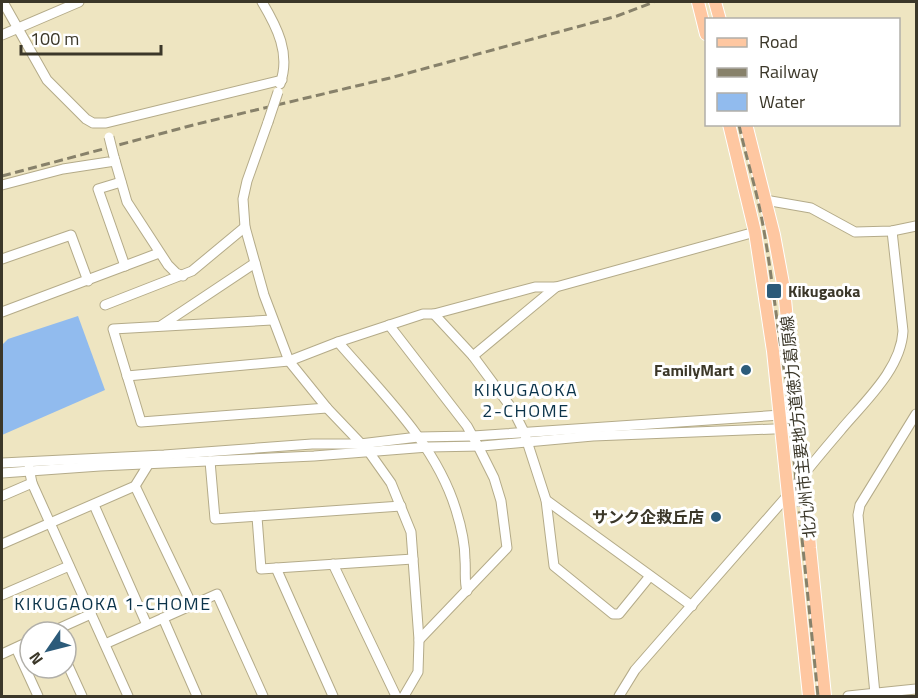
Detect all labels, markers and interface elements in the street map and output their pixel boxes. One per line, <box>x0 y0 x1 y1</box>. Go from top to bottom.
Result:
scale bar <box>21 18 160 56</box>
legend <box>705 18 900 126</box>
text: 100 m <box>30 25 79 52</box>
text: Road <box>759 28 798 55</box>
text: Railway <box>759 58 819 85</box>
text: Water <box>759 88 805 115</box>
place label: Kikugaoka <box>788 279 860 303</box>
marker: Kikugaoka <box>765 282 783 300</box>
street label: 北九州市主要地方道徳力葛原線 <box>774 314 822 540</box>
place label: FamilyMart <box>654 358 734 382</box>
marker: FamilyMart <box>739 363 753 377</box>
district label: KIKUGAOKA 2-CHOME <box>474 376 578 424</box>
place label: サンク企救丘店 <box>592 505 704 529</box>
marker: サンク企救丘店 <box>709 510 723 524</box>
district label: KIKUGAOKA 1-CHOME <box>14 590 212 617</box>
north arrow <box>18 620 78 680</box>
text: N <box>23 647 49 670</box>

